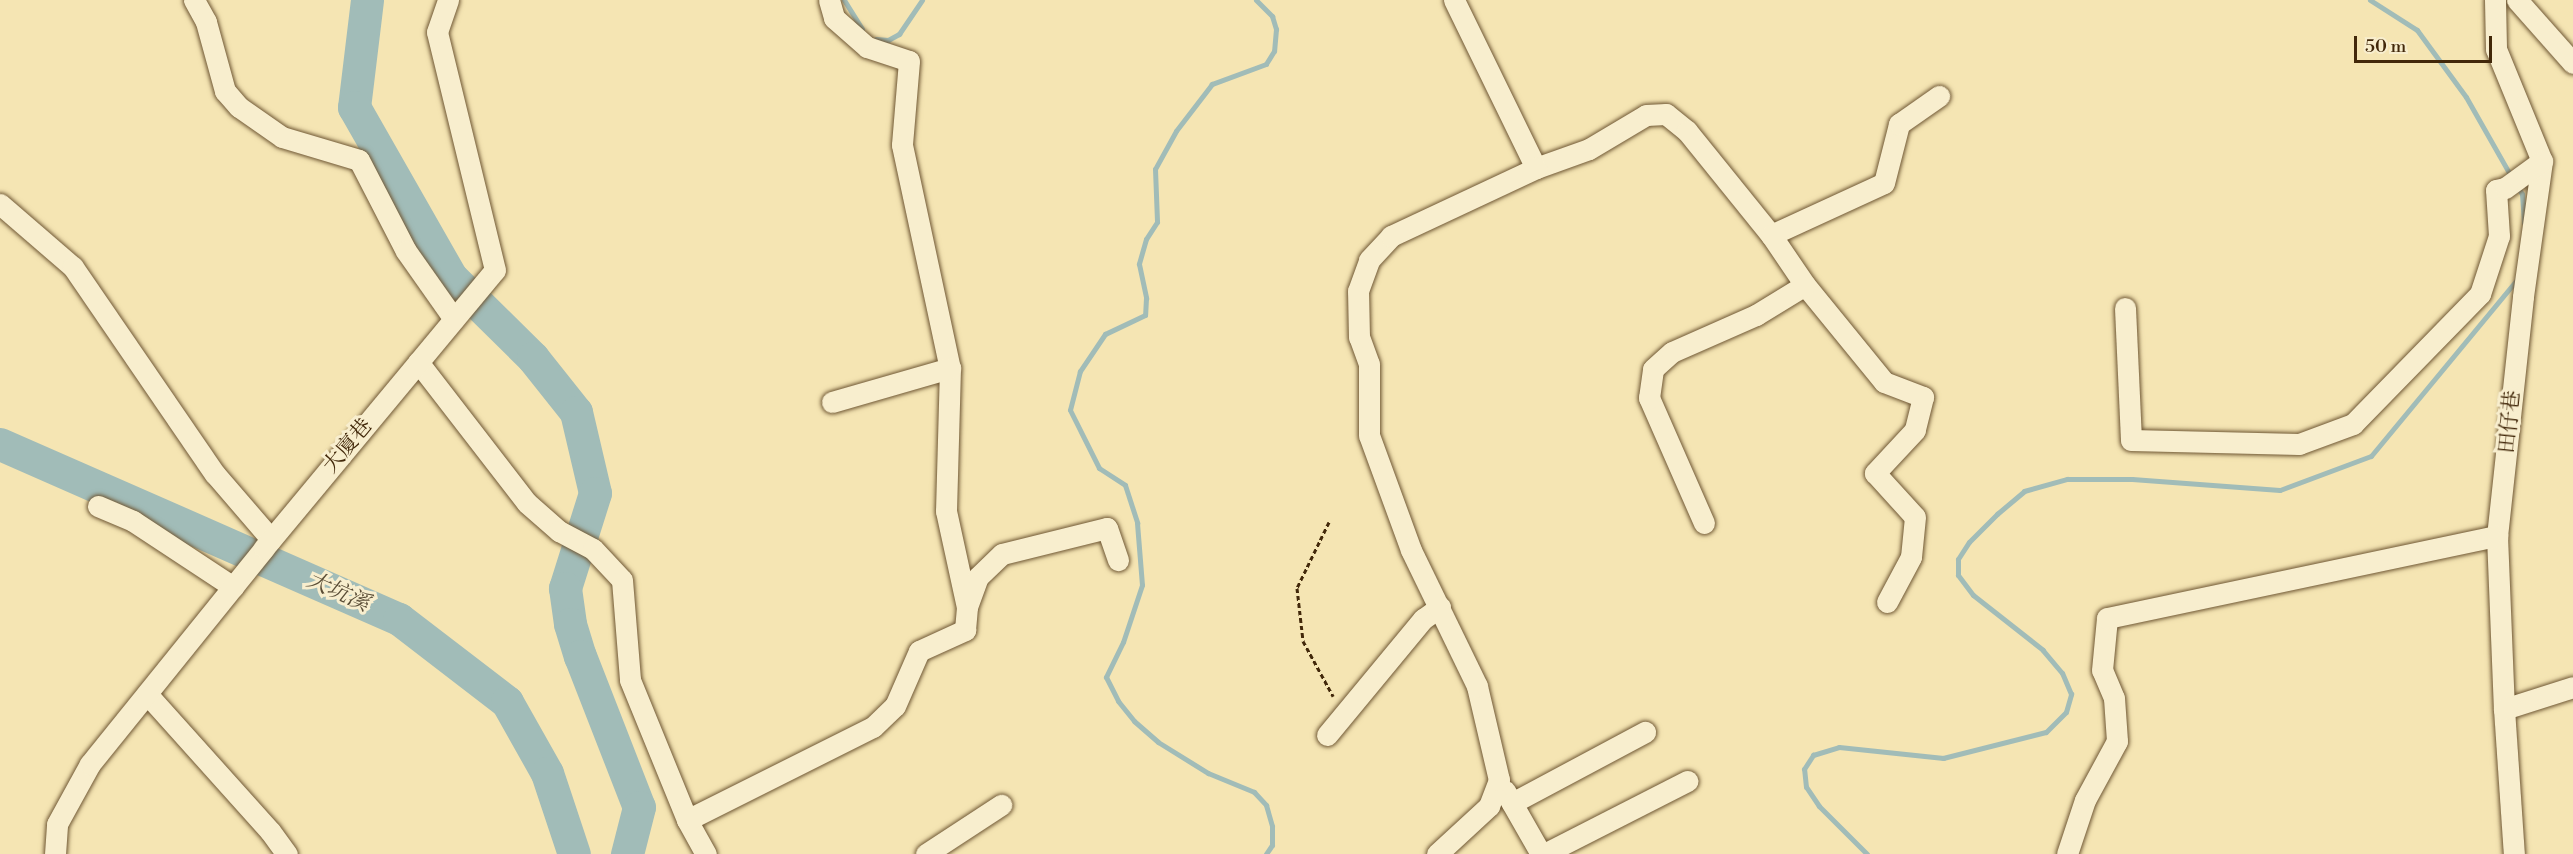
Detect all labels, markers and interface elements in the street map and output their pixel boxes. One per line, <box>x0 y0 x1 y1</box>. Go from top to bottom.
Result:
scale bar <box>2357 24 2495 62</box>
text: 50 m <box>2365 35 2406 58</box>
street label: 田仔巷 <box>2494 389 2526 455</box>
street label: 大廈巷 <box>318 414 378 478</box>
water label: 大坑溪 <box>302 567 374 617</box>

